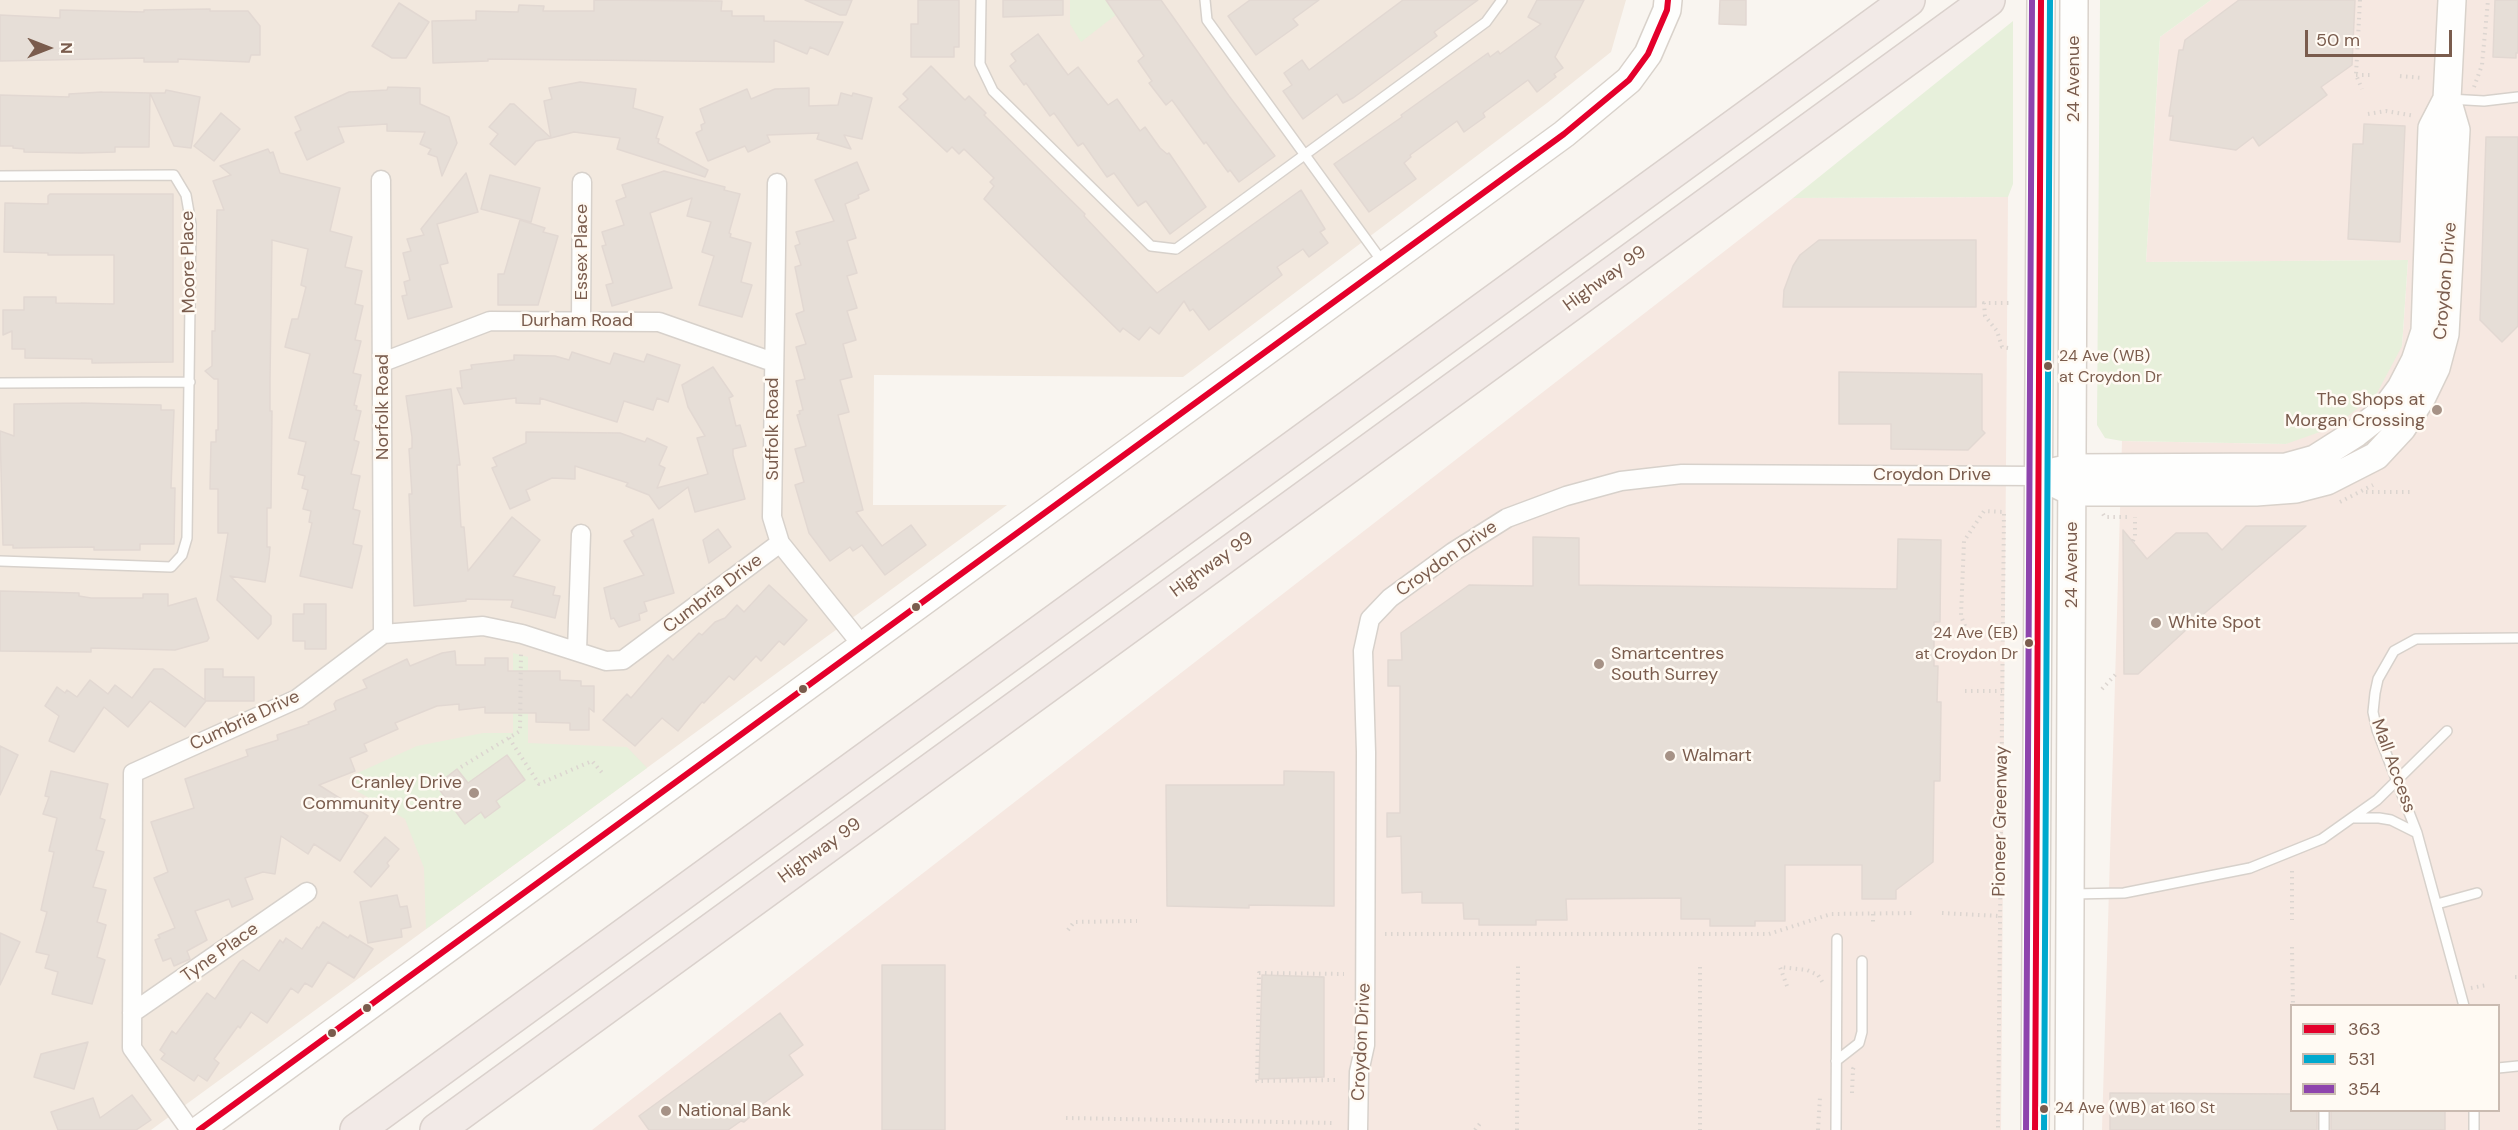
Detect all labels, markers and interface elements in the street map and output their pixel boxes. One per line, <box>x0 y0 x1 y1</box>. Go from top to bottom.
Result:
north arrow <box>18 18 78 78</box>
scale bar <box>2308 18 2455 56</box>
text: 50 m <box>2316 28 2360 52</box>
street label: 24 Avenue <box>2063 36 2085 122</box>
text: N <box>56 42 77 54</box>
street label: Essex Place <box>571 204 593 300</box>
street label: Moore Place <box>177 211 201 313</box>
street label: Croydon Drive <box>2430 221 2462 341</box>
street label: Highway 99 <box>1559 242 1651 316</box>
street label: Durham Road <box>521 310 633 332</box>
place label: 24 Ave (WB) at Croydon Dr <box>2059 347 2162 385</box>
street label: Norfolk Road <box>372 354 394 460</box>
marker: 24 Ave (WB) at Croydon Dr <box>2042 360 2054 372</box>
street label: Suffolk Road <box>762 377 784 481</box>
place label: The Shops at Morgan Crossing <box>2285 389 2425 432</box>
marker: The Shops at Morgan Crossing <box>2430 403 2444 417</box>
street label: Croydon Drive <box>1873 464 1991 486</box>
street label: Croydon Drive <box>1392 516 1502 602</box>
street label: 24 Avenue <box>2061 522 2083 608</box>
street label: Highway 99 <box>1166 528 1258 602</box>
street label: Cumbria Drive <box>659 550 767 638</box>
unlabelled marker <box>910 601 922 613</box>
place label: White Spot <box>2168 612 2261 634</box>
marker: White Spot <box>2149 616 2163 630</box>
place label: 24 Ave (EB) at Croydon Dr <box>1915 624 2018 662</box>
marker: 24 Ave (EB) at Croydon Dr <box>2023 637 2035 649</box>
place label: Smartcentres South Surrey <box>1611 643 1724 686</box>
marker: Smartcentres South Surrey <box>1592 657 1606 671</box>
unlabelled marker <box>797 683 809 695</box>
street label: Cumbria Drive <box>187 686 303 756</box>
street label: Mall Access <box>2366 716 2420 816</box>
place label: Walmart <box>1682 745 1752 767</box>
street label: Pioneer Greenway <box>1989 745 2013 897</box>
marker: Walmart <box>1663 749 1677 763</box>
place label: Cranley Drive Community Centre <box>302 772 462 814</box>
marker: Cranley Drive Community Centre <box>467 786 481 800</box>
street label: Highway 99 <box>774 814 866 888</box>
street label: Tyne Place <box>177 919 263 987</box>
street label: Croydon Drive <box>1348 982 1376 1102</box>
unlabelled marker <box>361 1002 373 1014</box>
legend <box>2290 1004 2500 1112</box>
text: 363 <box>2348 1017 2381 1041</box>
unlabelled marker <box>326 1027 338 1039</box>
text: 531 <box>2348 1047 2375 1071</box>
text: 354 <box>2348 1077 2381 1101</box>
place label: 24 Ave (WB) at 160 St <box>2055 1099 2215 1119</box>
place label: National Bank <box>678 1100 791 1122</box>
marker: 24 Ave (WB) at 160 St <box>2038 1103 2050 1115</box>
marker: National Bank <box>659 1104 673 1118</box>

